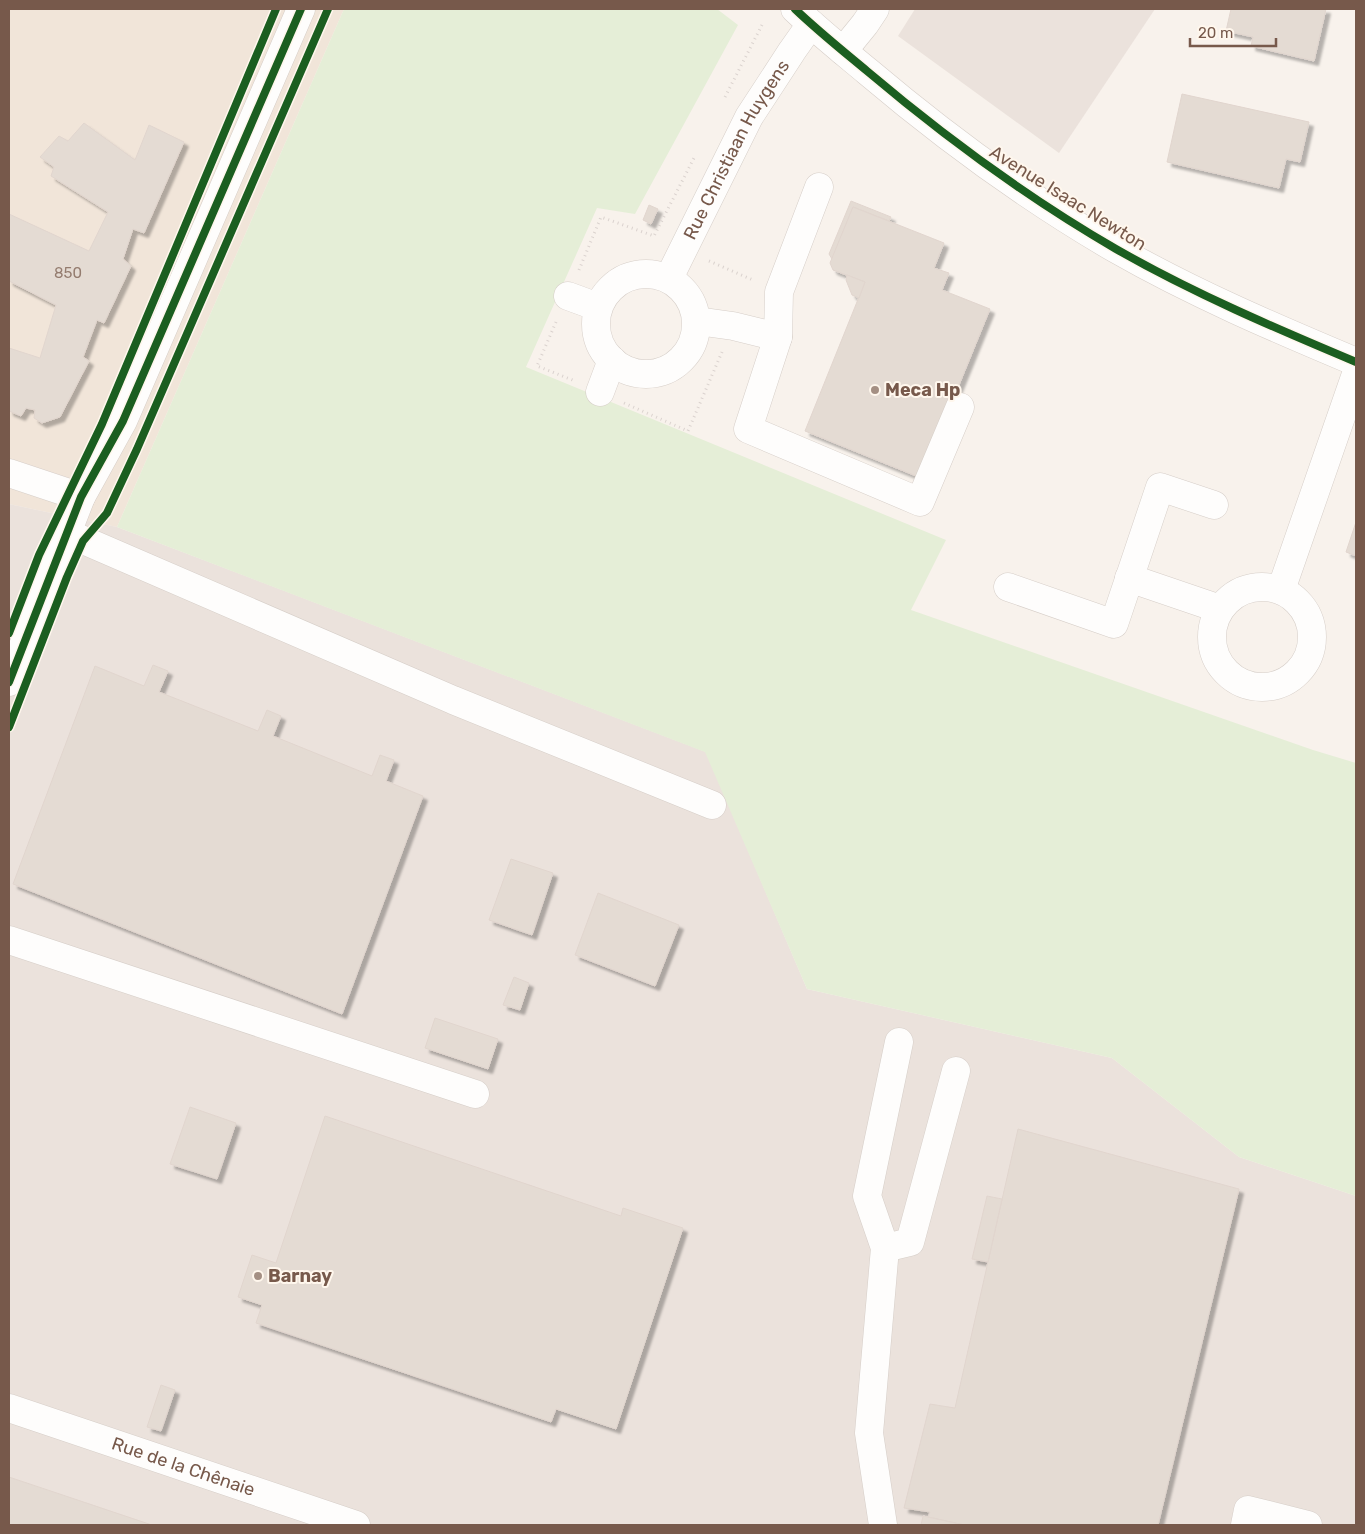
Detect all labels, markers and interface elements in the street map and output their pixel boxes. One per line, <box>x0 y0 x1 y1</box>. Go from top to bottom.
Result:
scale bar <box>1190 15 1276 47</box>
text: 20 m <box>1198 24 1233 42</box>
street label: Rue Christiaan Huygens <box>679 56 794 243</box>
street label: Avenue Isaac Newton <box>985 141 1151 255</box>
house number: 850 <box>54 264 82 282</box>
place label: Meca Hp <box>885 379 960 401</box>
marker: Meca Hp <box>869 384 881 396</box>
place label: Barnay <box>268 1265 332 1287</box>
marker: Barnay <box>252 1270 264 1282</box>
street label: Rue de la Chênaie <box>109 1432 258 1501</box>

